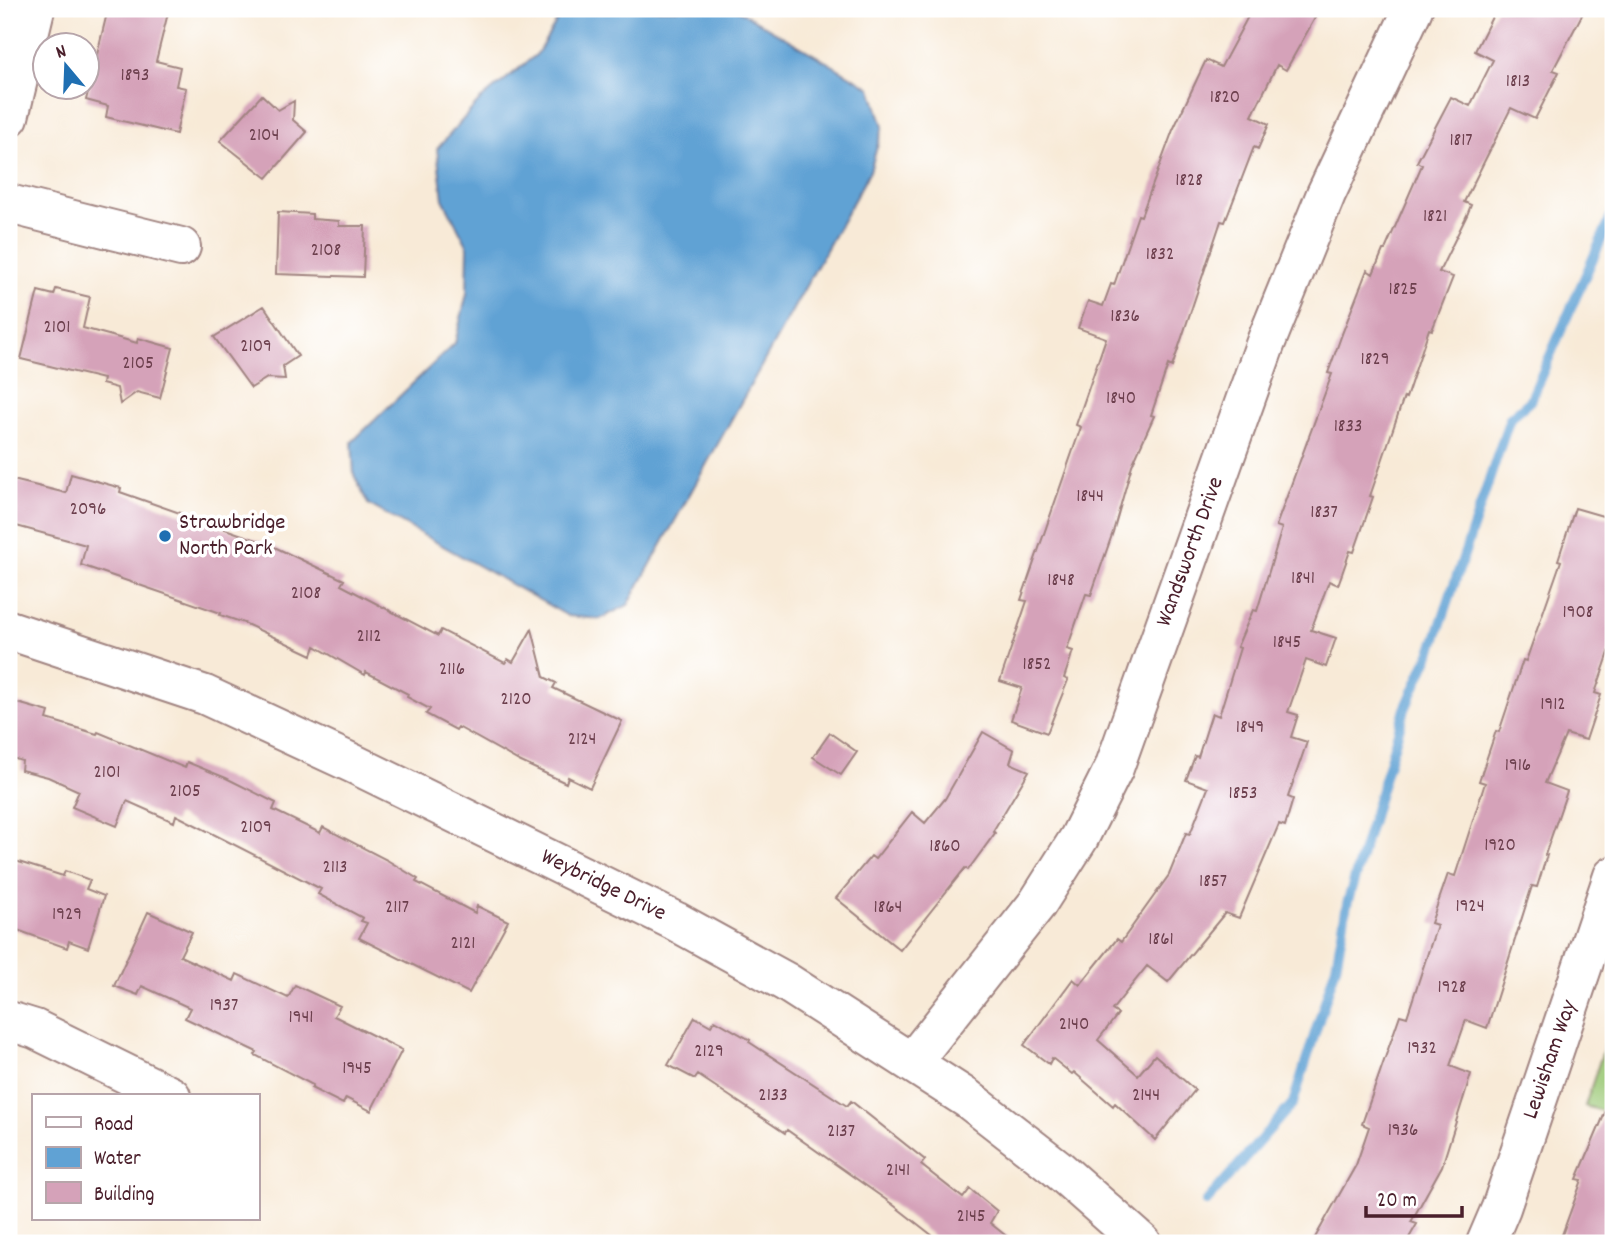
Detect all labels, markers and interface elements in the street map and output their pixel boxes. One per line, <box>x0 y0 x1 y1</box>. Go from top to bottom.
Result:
north arrow <box>32 32 102 102</box>
text: N <box>53 39 70 68</box>
house number: 1893 <box>121 63 149 90</box>
house number: 1813 <box>1506 69 1530 96</box>
house number: 1820 <box>1210 85 1240 112</box>
house number: 2104 <box>249 123 279 150</box>
house number: 1817 <box>1449 128 1473 155</box>
house number: 1828 <box>1175 168 1203 195</box>
house number: 1821 <box>1423 204 1447 231</box>
house number: 2108 <box>311 238 341 265</box>
house number: 1832 <box>1146 242 1174 269</box>
house number: 1825 <box>1389 277 1417 304</box>
house number: 1836 <box>1110 304 1140 331</box>
house number: 2101 <box>44 315 70 342</box>
house number: 2109 <box>240 334 272 361</box>
house number: 1829 <box>1361 347 1389 374</box>
house number: 2105 <box>122 351 154 378</box>
house number: 1840 <box>1106 386 1136 413</box>
house number: 1833 <box>1334 414 1362 441</box>
street label: Wandsworth Drive <box>1149 472 1233 632</box>
house number: 1844 <box>1076 484 1104 511</box>
house number: 2096 <box>70 497 106 524</box>
house number: 1837 <box>1310 500 1338 527</box>
place label: Strawbridge North Park <box>179 507 285 566</box>
marker: Strawbridge North Park <box>157 528 173 544</box>
house number: 1841 <box>1291 566 1315 593</box>
house number: 1848 <box>1047 568 1075 595</box>
house number: 2108 <box>291 581 321 608</box>
house number: 1908 <box>1563 600 1593 627</box>
house number: 2112 <box>357 624 381 651</box>
house number: 1845 <box>1273 630 1301 657</box>
house number: 1852 <box>1023 652 1051 679</box>
house number: 2116 <box>439 657 465 684</box>
house number: 2120 <box>500 687 532 714</box>
house number: 1912 <box>1540 692 1566 719</box>
house number: 1849 <box>1236 715 1264 742</box>
house number: 2124 <box>568 727 596 754</box>
house number: 1916 <box>1505 753 1531 780</box>
house number: 2101 <box>94 760 120 787</box>
house number: 2105 <box>169 779 201 806</box>
house number: 1853 <box>1228 781 1258 808</box>
house number: 2109 <box>240 815 272 842</box>
house number: 1920 <box>1484 833 1516 860</box>
house number: 1860 <box>929 834 961 861</box>
street label: Weybridge Drive <box>535 841 671 931</box>
house number: 2113 <box>322 855 348 882</box>
house number: 1857 <box>1199 869 1227 896</box>
house number: 1924 <box>1455 894 1485 921</box>
house number: 2117 <box>385 895 409 922</box>
house number: 1864 <box>874 895 902 922</box>
house number: 1929 <box>52 902 82 929</box>
house number: 1861 <box>1148 927 1174 954</box>
house number: 2121 <box>451 931 475 958</box>
house number: 1928 <box>1438 975 1466 1002</box>
house number: 1937 <box>210 993 238 1020</box>
street label: Lewisham Way <box>1515 995 1587 1124</box>
house number: 1941 <box>289 1005 313 1032</box>
house number: 2140 <box>1059 1012 1089 1039</box>
house number: 1932 <box>1407 1036 1437 1063</box>
house number: 2129 <box>694 1039 724 1066</box>
house number: 1945 <box>342 1056 372 1083</box>
house number: 2133 <box>758 1083 788 1110</box>
house number: 2144 <box>1132 1083 1160 1110</box>
legend <box>32 1094 259 1220</box>
text: Road <box>94 1111 133 1141</box>
house number: 1936 <box>1388 1118 1418 1145</box>
house number: 2137 <box>827 1119 855 1146</box>
text: Water <box>94 1145 141 1175</box>
house number: 2141 <box>886 1158 910 1185</box>
scale bar <box>1366 1175 1463 1219</box>
text: Building <box>94 1181 154 1211</box>
text: 20 m <box>1377 1187 1417 1217</box>
house number: 2145 <box>956 1204 986 1231</box>

